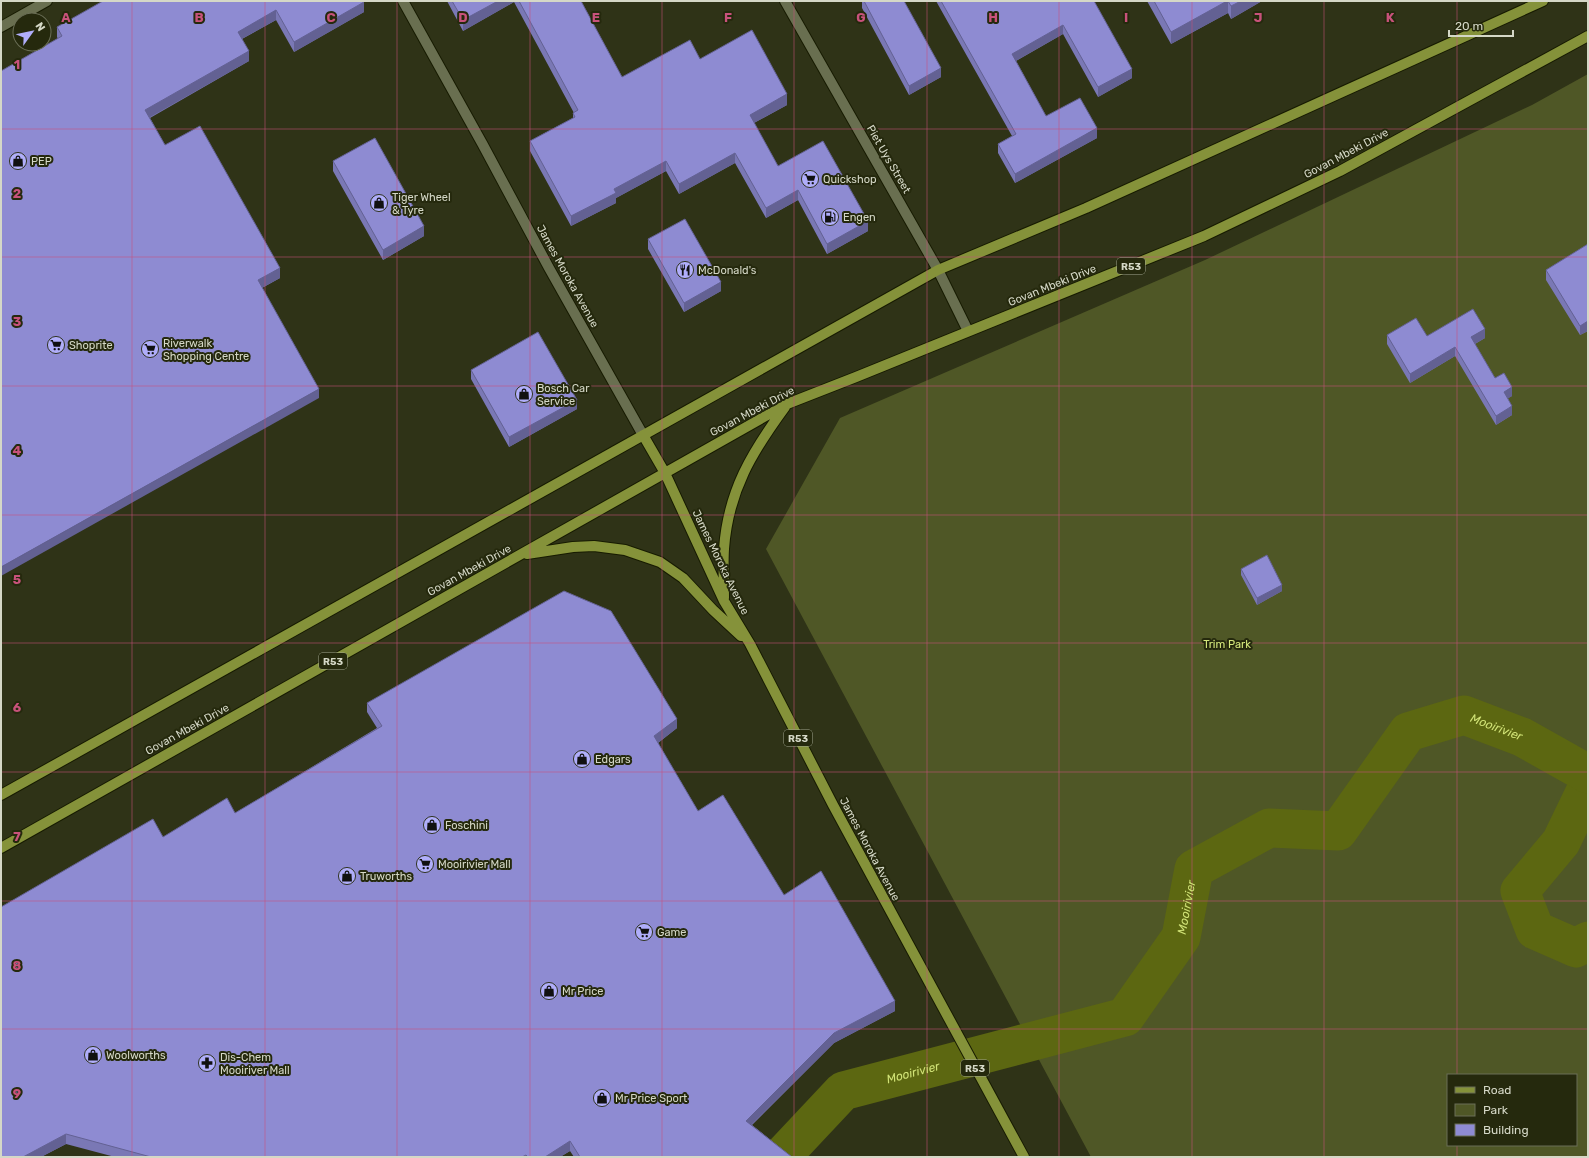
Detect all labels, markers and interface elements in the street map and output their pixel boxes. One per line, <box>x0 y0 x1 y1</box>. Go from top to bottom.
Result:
text: A <box>61 10 71 25</box>
text: B <box>194 10 204 25</box>
text: C <box>326 10 336 25</box>
text: D <box>458 10 468 25</box>
text: E <box>592 10 600 25</box>
text: F <box>724 10 732 25</box>
text: G <box>856 10 866 25</box>
text: H <box>988 10 998 25</box>
text: I <box>1124 10 1128 25</box>
text: J <box>1254 10 1262 25</box>
text: K <box>1386 10 1395 25</box>
north arrow <box>12 12 52 52</box>
scale bar <box>1449 12 1513 38</box>
text: 20 m <box>1455 19 1483 33</box>
text: N <box>32 20 48 34</box>
text: 1 <box>14 57 20 72</box>
street label: Piet Uys Street <box>864 123 914 196</box>
street label: Govan Mbeki Drive <box>1302 126 1391 181</box>
shop icon: PEP <box>8 151 28 171</box>
place label: PEP <box>31 155 52 168</box>
supermarket icon: Quickshop <box>800 169 820 189</box>
place label: Quickshop <box>823 173 877 186</box>
text: 2 <box>13 186 21 201</box>
place label: Tiger Wheel & Tyre <box>392 191 451 217</box>
shop icon: Tiger Wheel & Tyre <box>369 193 389 213</box>
fuel station icon: Engen <box>820 207 840 227</box>
place label: Engen <box>843 211 876 224</box>
street label: James Moroka Avenue <box>534 223 601 330</box>
road number: R53 <box>1117 258 1145 274</box>
restaurant icon: McDonald's <box>675 260 695 280</box>
street label: Govan Mbeki Drive <box>1006 262 1098 309</box>
place label: McDonald's <box>698 264 757 277</box>
text: 3 <box>13 314 22 329</box>
supermarket icon: Shoprite <box>46 335 66 355</box>
place label: Riverwalk Shopping Centre <box>163 337 249 363</box>
place label: Shoprite <box>69 339 113 352</box>
supermarket icon: Riverwalk Shopping Centre <box>140 339 160 359</box>
place label: Bosch Car Service <box>537 382 590 408</box>
shop icon: Bosch Car Service <box>514 384 534 404</box>
street label: Govan Mbeki Drive <box>708 384 797 439</box>
text: 4 <box>13 443 22 458</box>
street label: James Moroka Avenue <box>689 508 752 617</box>
street label: Govan Mbeki Drive <box>425 542 513 599</box>
text: 5 <box>13 572 21 587</box>
park label: Trim Park <box>1203 638 1251 651</box>
road number: R53 <box>319 653 347 669</box>
text: 6 <box>13 700 22 715</box>
street label: Govan Mbeki Drive <box>143 701 231 758</box>
water label: Mooirivier <box>1468 711 1525 744</box>
road number: R53 <box>784 730 812 746</box>
shop icon: Edgars <box>572 749 592 769</box>
place label: Edgars <box>595 753 631 766</box>
street label: James Moroka Avenue <box>837 795 902 903</box>
shop icon: Foschini <box>422 815 442 835</box>
place label: Foschini <box>445 819 488 832</box>
text: 7 <box>13 829 21 844</box>
supermarket icon: Mooirivier Mall <box>415 854 435 874</box>
place label: Mooirivier Mall <box>438 858 511 871</box>
shop icon: Truworths <box>337 866 357 886</box>
place label: Truworths <box>360 870 412 883</box>
water label: Mooirivier <box>1175 879 1199 935</box>
supermarket icon: Game <box>634 922 654 942</box>
place label: Game <box>657 926 687 939</box>
text: 8 <box>13 958 22 973</box>
shop icon: Mr Price <box>539 981 559 1001</box>
place label: Mr Price <box>562 985 604 998</box>
shop icon: Woolworths <box>83 1045 103 1065</box>
place label: Woolworths <box>106 1049 166 1062</box>
place label: Dis-Chem Mooiriver Mall <box>220 1051 290 1077</box>
pharmacy icon: Dis-Chem Mooiriver Mall <box>197 1053 217 1073</box>
water label: Mooirivier <box>885 1059 942 1086</box>
road number: R53 <box>961 1060 989 1076</box>
legend <box>1447 1074 1577 1146</box>
text: Road <box>1483 1083 1511 1097</box>
text: 9 <box>13 1086 21 1101</box>
shop icon: Mr Price Sport <box>592 1088 612 1108</box>
place label: Mr Price Sport <box>615 1092 688 1105</box>
text: Park <box>1483 1103 1509 1117</box>
text: Building <box>1483 1123 1529 1137</box>

